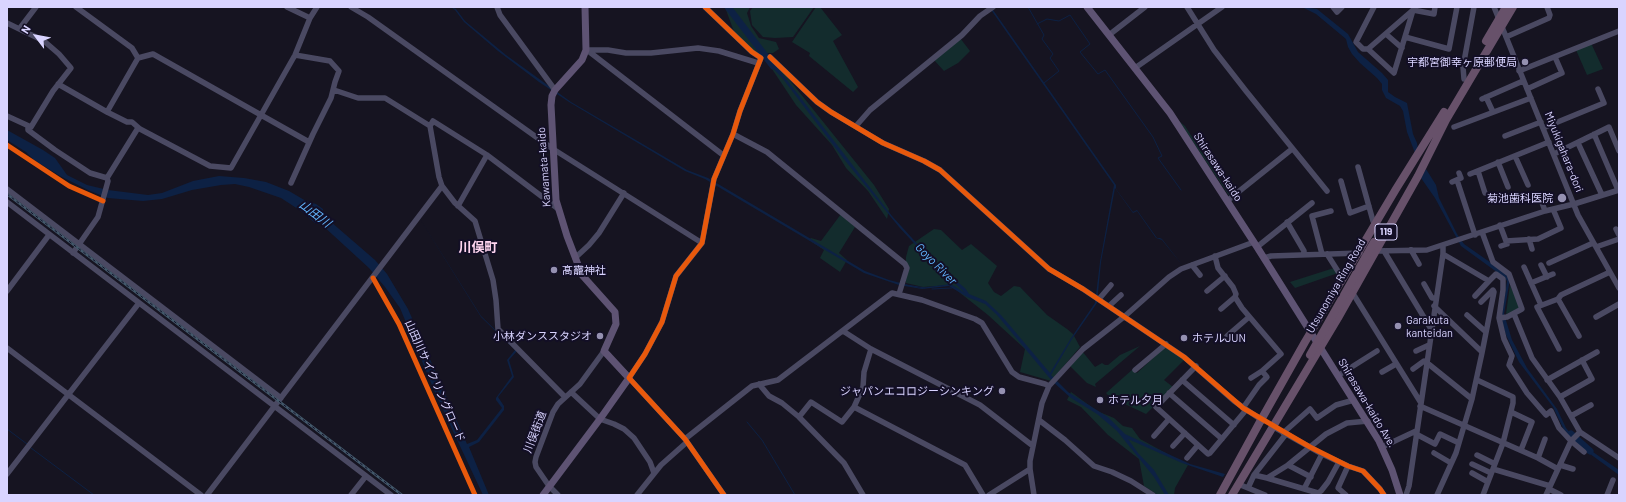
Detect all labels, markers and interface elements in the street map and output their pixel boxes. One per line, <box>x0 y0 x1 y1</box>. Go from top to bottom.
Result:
north arrow <box>16 16 56 56</box>
text: N <box>18 23 33 36</box>
place label: 宇都宮御幸ヶ原郵便局 <box>1407 55 1517 69</box>
marker: 宇都宮御幸ヶ原郵便局 <box>1520 57 1530 67</box>
street label: Miyukigahara-dori <box>1542 110 1586 194</box>
street label: Kawamata-kaido <box>535 127 553 207</box>
street label: Shirasawa-kaido <box>1191 130 1245 204</box>
place label: 菊池歯科医院 <box>1487 191 1553 205</box>
marker: 菊池歯科医院 <box>1556 192 1568 204</box>
water label: 山田川 <box>296 197 334 231</box>
road number: 119 <box>1375 224 1397 240</box>
street label: Utsunomiya Ring Road <box>1304 236 1368 336</box>
district label: 川俣町 <box>459 240 497 256</box>
water label: Goyo River <box>912 240 960 288</box>
place label: 髙靇神社 <box>562 263 606 277</box>
marker: 髙靇神社 <box>549 265 559 275</box>
place label: Garakuta kanteidan <box>1406 313 1453 339</box>
street label: 山田川サイクリングロード <box>402 318 468 444</box>
marker: Garakuta kanteidan <box>1393 321 1403 331</box>
place label: 小林ダンススタジオ <box>493 329 592 343</box>
marker: 小林ダンススタジオ <box>595 331 605 341</box>
place label: ホテルJUN <box>1192 331 1246 345</box>
marker: ホテルJUN <box>1179 333 1189 343</box>
street label: Shirasawa-kaido Ave. <box>1335 356 1399 450</box>
place label: ジャパンエコロジーシンキング <box>840 384 994 398</box>
marker: ジャパンエコロジーシンキング <box>997 386 1007 396</box>
place label: ホテル夕月 <box>1108 393 1163 407</box>
marker: ホテル夕月 <box>1095 395 1105 405</box>
street label: 川俣街道 <box>521 409 549 455</box>

